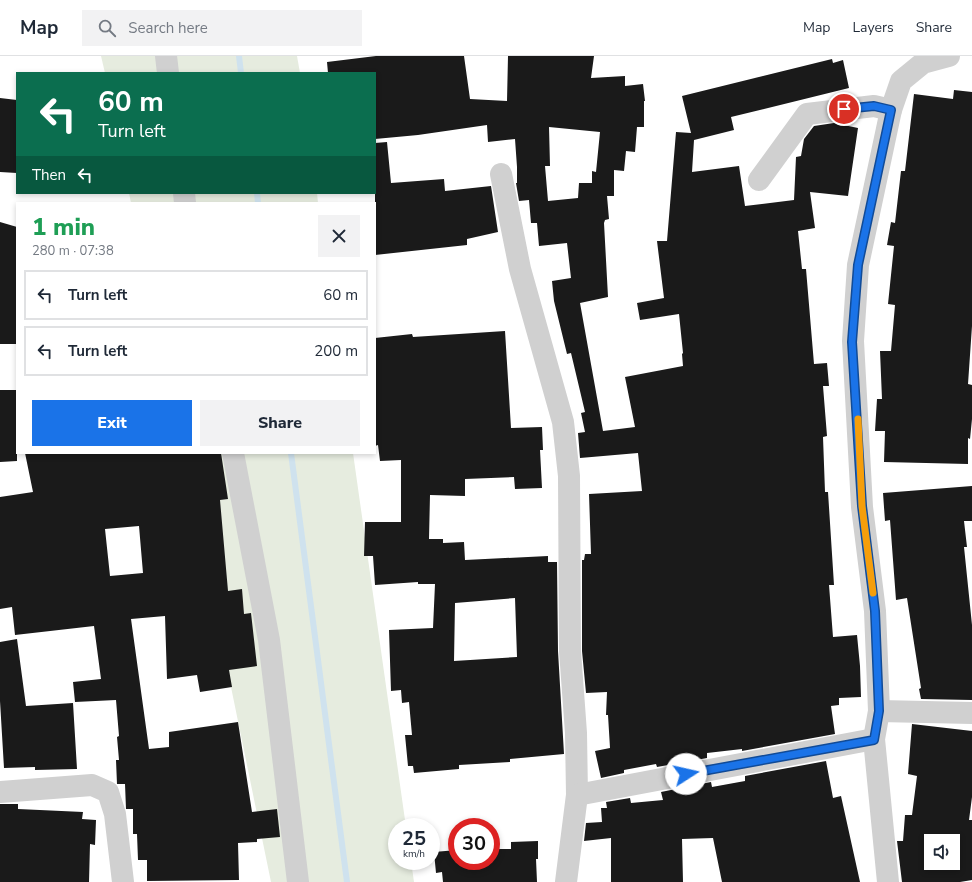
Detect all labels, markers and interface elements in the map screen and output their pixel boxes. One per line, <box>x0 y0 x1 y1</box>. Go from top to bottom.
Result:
search box <box>82 10 362 46</box>
text: Map <box>20 15 58 41</box>
icon: search <box>96 17 118 39</box>
text: Search here <box>128 18 208 38</box>
text: Map <box>803 18 830 37</box>
text: Layers <box>852 18 894 37</box>
text: Share <box>916 18 952 37</box>
text: 60 m <box>98 83 164 121</box>
icon: left <box>32 88 84 140</box>
pin <box>827 92 861 126</box>
icon: arrive <box>833 98 855 120</box>
text: Turn left <box>98 119 166 143</box>
icon: left <box>74 164 96 186</box>
text: Then <box>32 165 66 185</box>
text: 1 min <box>32 211 95 243</box>
button: close <box>318 215 360 257</box>
text: 280 m · 07:38 <box>32 242 114 260</box>
icon: left <box>34 284 56 306</box>
text: Turn left <box>68 285 127 305</box>
text: 60 m <box>323 285 358 305</box>
icon: left <box>34 340 56 362</box>
text: Turn left <box>68 341 127 361</box>
text: 200 m <box>314 341 358 361</box>
button: Exit <box>32 400 192 446</box>
button: Share <box>200 400 360 446</box>
position arrow <box>665 753 707 795</box>
speed limit sign: 30 <box>448 818 500 870</box>
text: 25 <box>402 825 426 852</box>
map controls <box>924 834 960 870</box>
button: sound <box>924 834 960 870</box>
text: km/h <box>403 847 425 861</box>

